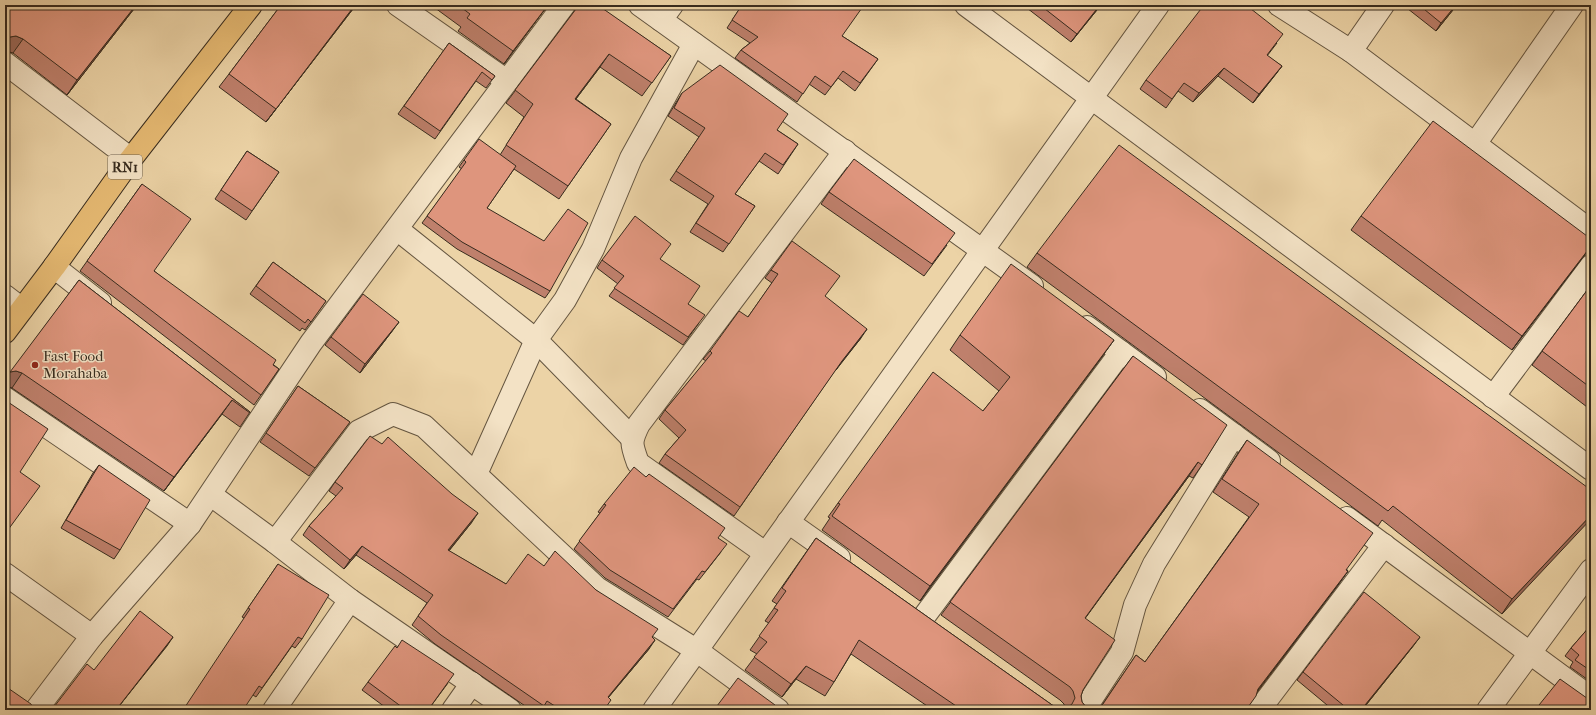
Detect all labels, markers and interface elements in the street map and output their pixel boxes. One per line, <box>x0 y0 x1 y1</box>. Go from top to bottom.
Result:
road number: RN1 <box>108 155 142 179</box>
place label: Fast Food Morahaba <box>43 347 109 382</box>
marker: Fast Food Morahaba <box>30 360 40 370</box>

